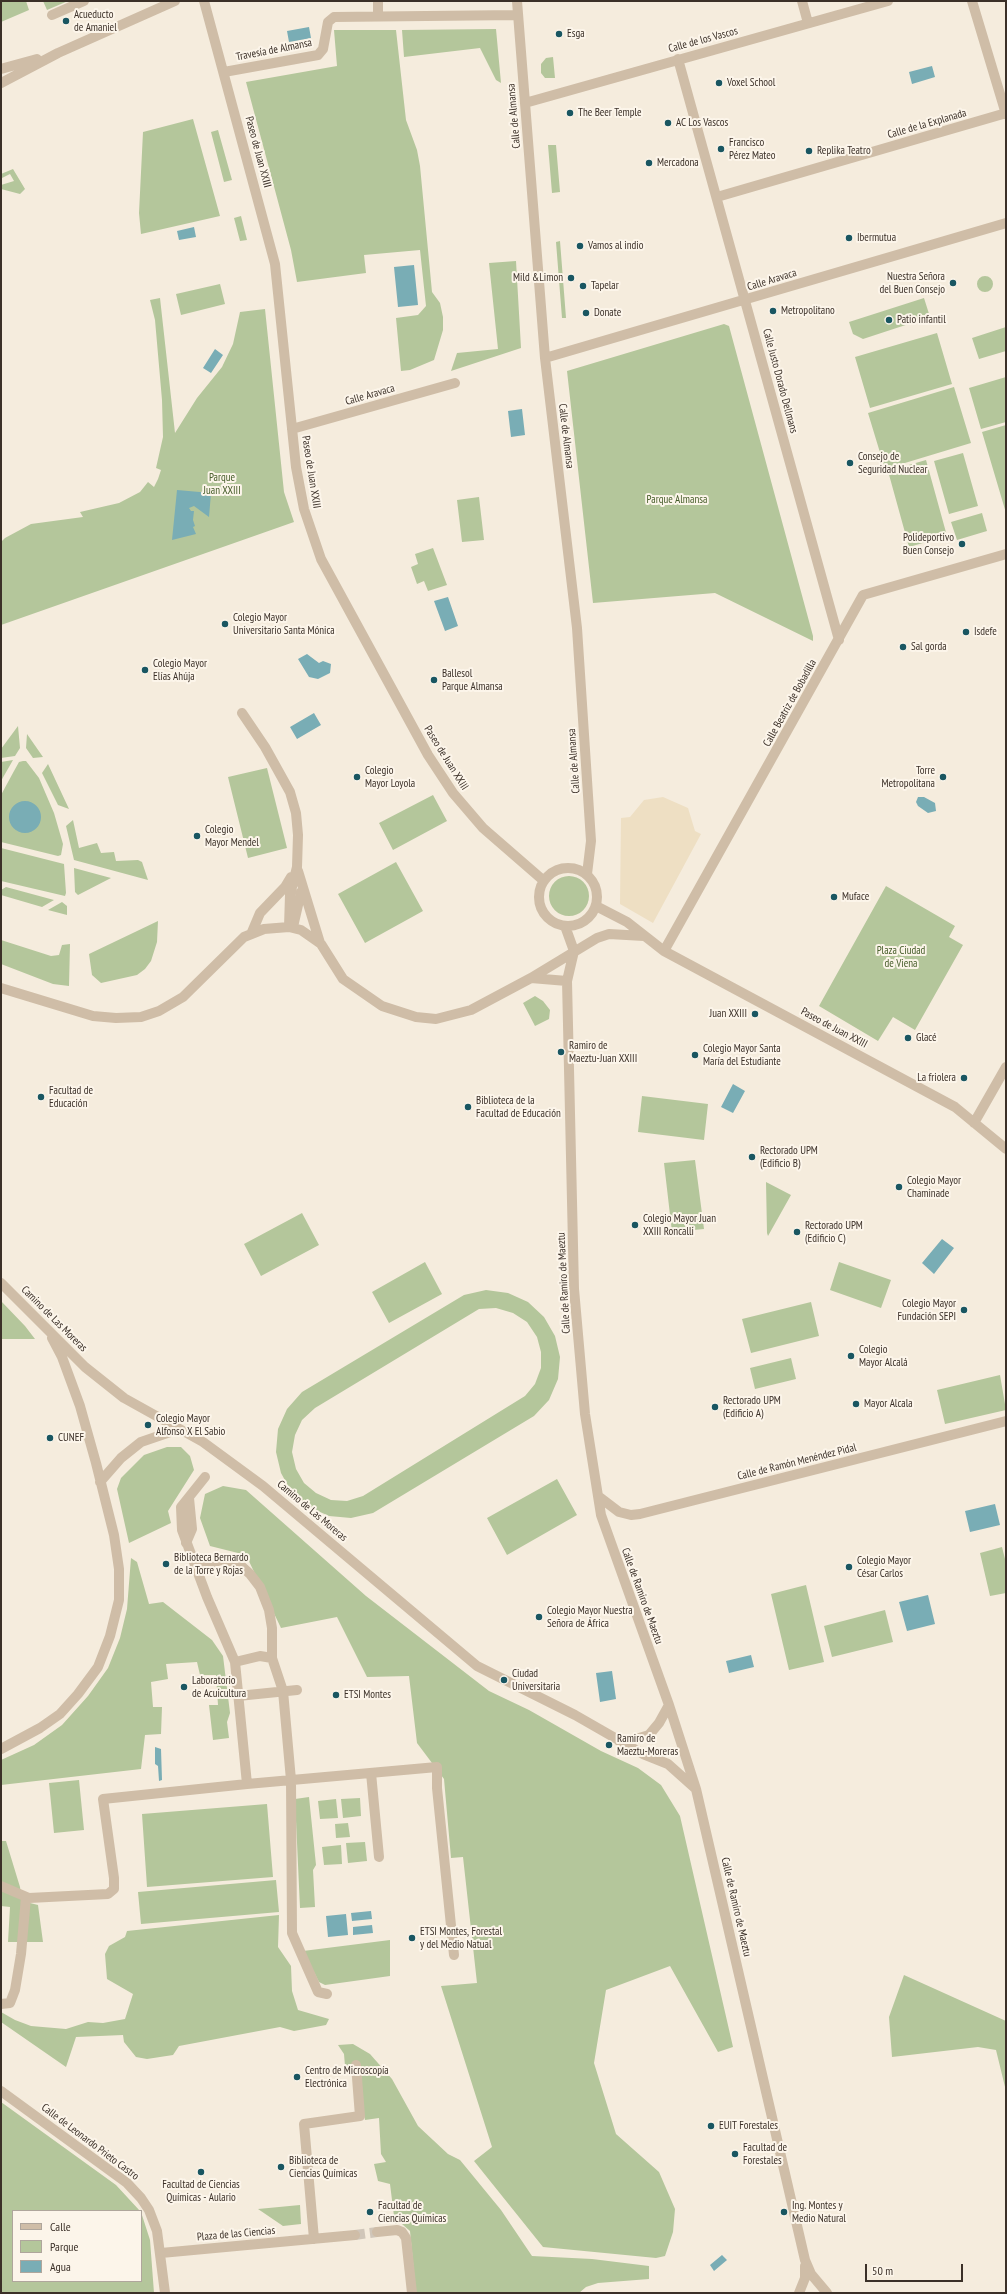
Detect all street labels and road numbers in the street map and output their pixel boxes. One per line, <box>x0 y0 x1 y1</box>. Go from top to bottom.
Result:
street label: Calle de los Vascos <box>667 24 739 56</box>
street label: Travesía de Almansa <box>235 36 313 64</box>
street label: Calle de Almansa <box>505 83 523 149</box>
street label: Calle de la Explanada <box>886 106 968 142</box>
street label: Paseo de Juan XXIII <box>242 115 274 189</box>
street label: Calle Aravaca <box>746 266 798 294</box>
street label: Calle Justo Dorado Dellmans <box>760 327 800 435</box>
street label: Calle Aravaca <box>344 382 396 408</box>
street label: Calle de Almansa <box>555 403 577 469</box>
street label: Paseo de Juan XXIII <box>299 435 323 509</box>
street label: Calle Beatriz de Bobadilla <box>761 657 819 749</box>
street label: Paseo de Juan XXIII <box>421 723 471 793</box>
street label: Calle de Almansa <box>565 728 583 794</box>
street label: Paseo de Juan XXIII <box>799 1005 869 1051</box>
street label: Calle de Ramiro de Maeztu <box>555 1232 573 1334</box>
street label: Camino de Las Moreras <box>18 1283 90 1355</box>
street label: Calle de Ramón Menéndez Pidal <box>736 1441 858 1483</box>
street label: Camino de Las Moreras <box>274 1478 350 1544</box>
street label: Calle de Ramiro de Maeztu <box>618 1546 666 1646</box>
street label: Calle de Ramiro de Maeztu <box>718 1856 754 1958</box>
street label: Calle de Leonardo Prieto Castro <box>39 2101 141 2183</box>
street label: Plaza de las Ciencias <box>196 2224 276 2244</box>

